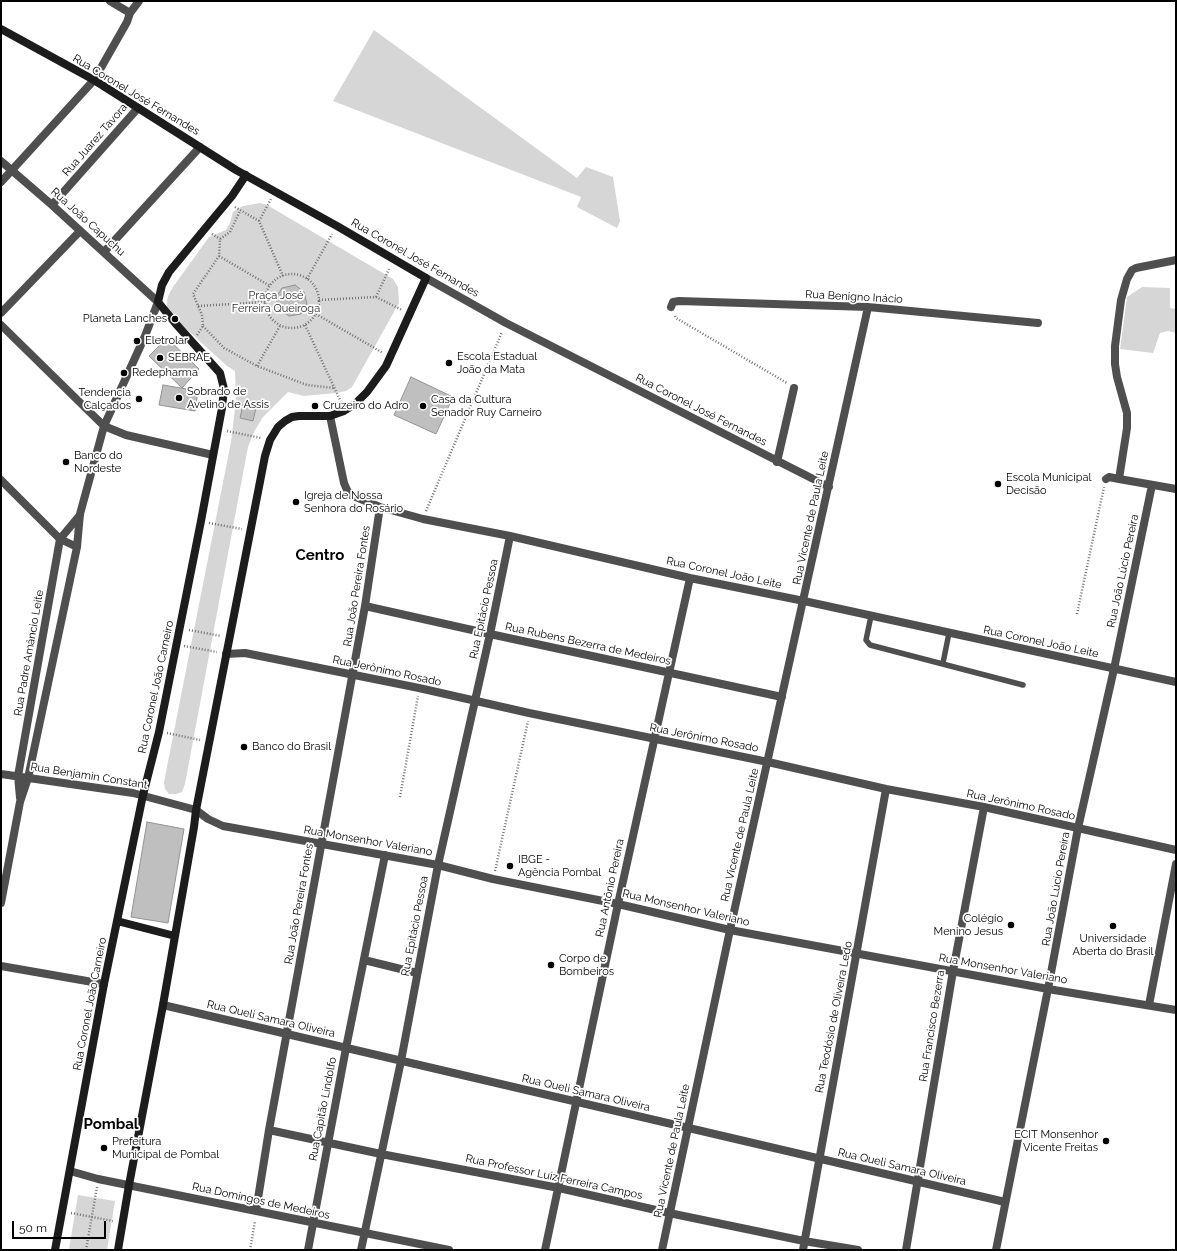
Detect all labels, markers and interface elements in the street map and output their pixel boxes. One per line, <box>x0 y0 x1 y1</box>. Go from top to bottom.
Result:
street label: Rua Coronel José Fernandes <box>70 52 202 138</box>
street label: Rua Juarez Tavora <box>60 101 130 179</box>
street label: Rua João Capuchu <box>48 185 128 259</box>
street label: Rua Coronel José Fernandes <box>349 216 481 300</box>
street label: Rua Benigno Inácio <box>805 288 903 306</box>
park label: Praça José Ferreira Queiroga <box>232 289 320 315</box>
place label: Planeta Lanches <box>83 312 167 326</box>
marker: Planeta Lanches <box>170 314 180 324</box>
place label: Eletrolar <box>145 334 188 348</box>
marker: Eletrolar <box>132 336 142 346</box>
place label: Escola Estadual João da Mata <box>457 350 537 376</box>
place label: SEBRAE <box>168 351 210 365</box>
marker: SEBRAE <box>155 353 165 363</box>
marker: Escola Estadual João da Mata <box>444 358 454 368</box>
place label: Redepharma <box>132 366 198 380</box>
marker: Redepharma <box>119 368 129 378</box>
street label: Rua Coronel José Fernandes <box>633 371 769 449</box>
place label: Sobrado de Avelino de Assis <box>187 385 269 411</box>
place label: Tendencia Calçados <box>79 386 131 412</box>
marker: Sobrado de Avelino de Assis <box>174 393 184 403</box>
place label: Casa da Cultura Senador Ruy Carneiro <box>431 393 542 419</box>
marker: Tendencia Calçados <box>134 394 144 404</box>
place label: Cruzeiro do Adro <box>323 399 409 413</box>
marker: Cruzeiro do Adro <box>310 401 320 411</box>
marker: Casa da Cultura Senador Ruy Carneiro <box>418 401 428 411</box>
place label: Banco do Nordeste <box>74 449 122 475</box>
street label: Rua Vicente de Paula Leite <box>790 450 832 586</box>
marker: Banco do Nordeste <box>61 457 71 467</box>
place label: Escola Municipal Decisão <box>1006 471 1092 497</box>
marker: Escola Municipal Decisão <box>993 479 1003 489</box>
place label: Igreja de Nossa Senhora do Rosário <box>304 489 403 515</box>
marker: Igreja de Nossa Senhora do Rosário <box>291 497 301 507</box>
street label: Rua João Lúcio Pereira <box>1105 513 1141 629</box>
street label: Rua João Pereira Fontes <box>341 525 373 647</box>
district label: Centro <box>296 546 344 564</box>
street label: Rua Coronel João Leite <box>665 554 783 592</box>
street label: Rua Epitácio Pessoa <box>467 558 501 660</box>
street label: Rua Padre Amâncio Leite <box>11 589 47 717</box>
street label: Rua Coronel João Carneiro <box>135 619 177 755</box>
street label: Rua Rubens Bezerra de Medeiros <box>504 620 672 668</box>
street label: Rua Coronel João Leite <box>982 623 1100 661</box>
street label: Rua Jerônimo Rosado <box>331 653 443 689</box>
street label: Rua Jerônimo Rosado <box>648 721 760 755</box>
place label: Banco do Brasil <box>252 740 331 754</box>
marker: Banco do Brasil <box>239 742 249 752</box>
street label: Rua Benjamin Constant <box>30 760 148 792</box>
street label: Rua Vicente de Paula Leite <box>718 767 762 903</box>
street label: Rua Jerônimo Rosado <box>965 787 1077 823</box>
street label: Rua Monsenhor Valeriano <box>303 823 433 859</box>
street label: Rua João Lúcio Pereira <box>1039 831 1073 947</box>
street label: Rua Antônio Pereira <box>593 838 627 938</box>
street label: Rua João Pereira Fontes <box>282 843 316 965</box>
place label: IBGE - Agência Pombal <box>518 853 601 879</box>
marker: IBGE - Agência Pombal <box>505 861 515 871</box>
street label: Rua Epitácio Pessoa <box>399 875 431 977</box>
street label: Rua Monsenhor Valeriano <box>621 887 751 929</box>
place label: Colégio Menino Jesus <box>934 912 1003 938</box>
marker: Colégio Menino Jesus <box>1006 920 1016 930</box>
marker: Universidade Aberta do Brasil <box>1108 921 1118 931</box>
place label: Universidade Aberta do Brasil <box>1072 932 1154 958</box>
street label: Rua Coronel João Carneiro <box>71 936 109 1072</box>
street label: Rua Teodósio de Oliveira Ledo <box>813 940 855 1094</box>
street label: Rua Monsenhor Valeriano <box>938 951 1068 987</box>
place label: Corpo de Bombeiros <box>559 952 614 978</box>
marker: Corpo de Bombeiros <box>546 960 556 970</box>
street label: Rua Francisco Bezerra <box>917 969 947 1083</box>
street label: Rua Queli Samara Oliveira <box>206 998 336 1040</box>
street label: Rua Capitão Lindolfo <box>306 1056 340 1162</box>
street label: Rua Queli Samara Oliveira <box>521 1072 651 1114</box>
street label: Rua Vicente de Paula Leite <box>651 1083 693 1219</box>
district label: Pombal <box>83 1115 139 1133</box>
place label: ECIT Monsenhor Vicente Freitas <box>1014 1128 1098 1154</box>
place label: Prefeitura Municipal de Pombal <box>112 1135 219 1161</box>
marker: ECIT Monsenhor Vicente Freitas <box>1101 1136 1111 1146</box>
marker: Prefeitura Municipal de Pombal <box>99 1143 109 1153</box>
street label: Rua Queli Samara Oliveira <box>837 1146 967 1188</box>
street label: Rua Professor Luiz Ferreira Campos <box>464 1152 644 1202</box>
street label: Rua Domingos de Medeiros <box>191 1180 331 1222</box>
scale bar <box>14 1213 108 1239</box>
text: 50 m <box>19 1221 47 1235</box>

